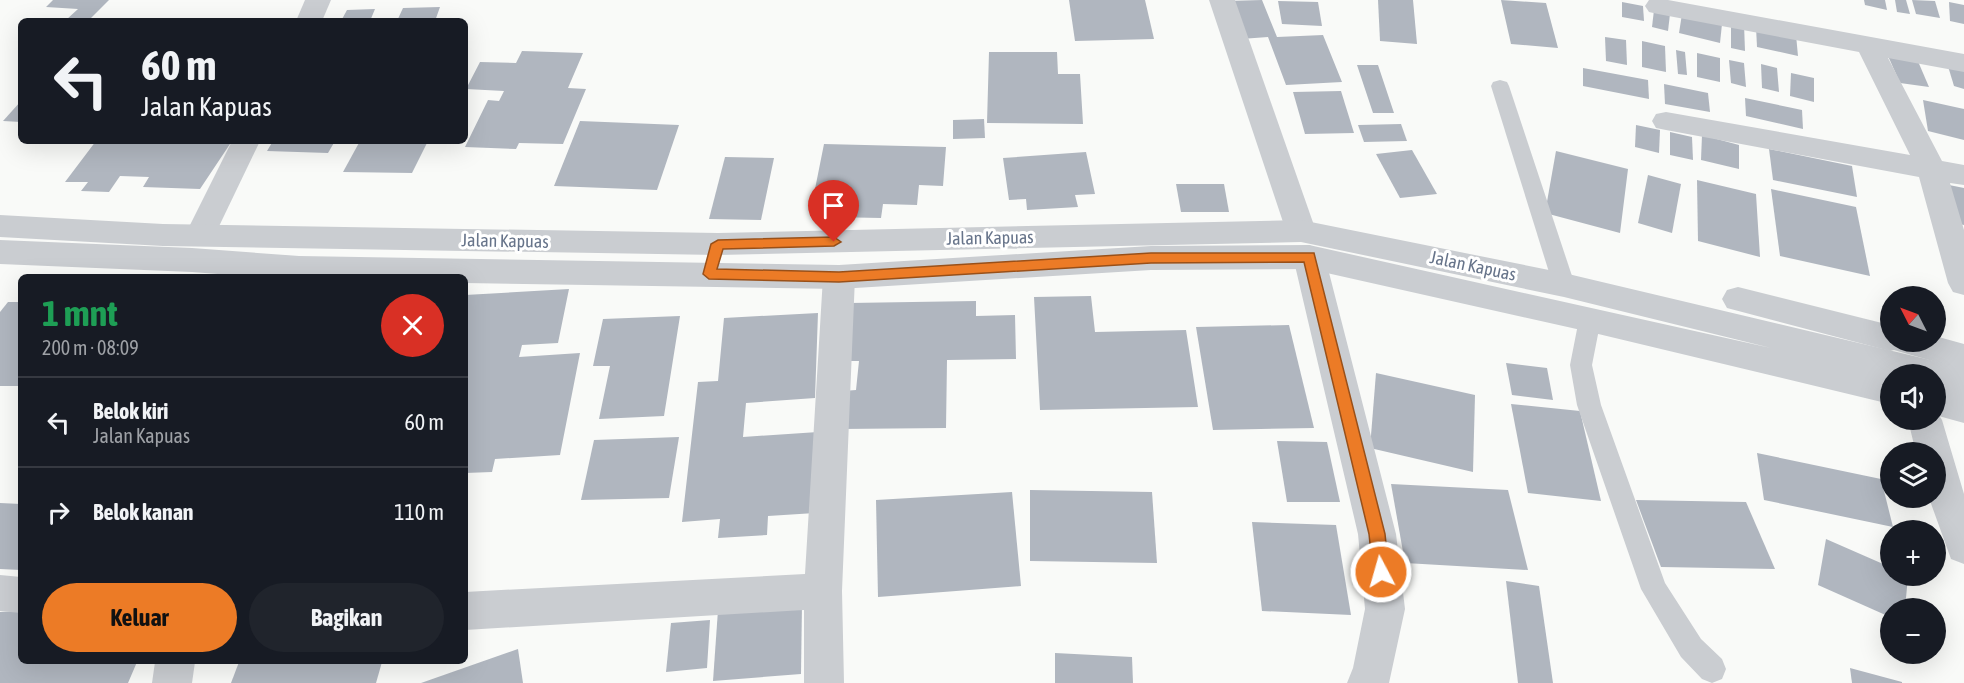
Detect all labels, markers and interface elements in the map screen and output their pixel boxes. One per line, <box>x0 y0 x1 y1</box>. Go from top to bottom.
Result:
text: 60 m <box>141 41 216 89</box>
icon: left <box>42 42 120 120</box>
text: Jalan Kapuas <box>141 91 272 122</box>
pin <box>808 180 859 242</box>
icon: arrive <box>817 189 850 222</box>
street label: Jalan Kapuas <box>946 226 1034 249</box>
street label: Jalan Kapuas <box>461 229 549 252</box>
street label: Jalan Kapuas <box>1428 246 1518 285</box>
north arrow <box>1880 286 1946 352</box>
map controls <box>1880 286 1946 664</box>
text: 1 mnt <box>42 292 118 334</box>
button: close <box>381 294 444 357</box>
text: 200 m · 08:09 <box>42 336 139 359</box>
button: sound <box>1880 364 1946 430</box>
text: Belok kiri <box>93 398 168 424</box>
icon: left <box>42 406 75 439</box>
text: 60 m <box>404 409 444 435</box>
text: Jalan Kapuas <box>93 424 190 447</box>
button: layers <box>1880 442 1946 508</box>
icon: right <box>42 496 75 529</box>
text: Belok kanan <box>93 499 194 525</box>
text: 110 m <box>394 499 444 525</box>
button: + <box>1880 520 1946 586</box>
position arrow <box>1349 540 1413 604</box>
button: Keluar <box>42 583 237 652</box>
button: Bagikan <box>249 583 444 652</box>
button: − <box>1880 598 1946 664</box>

